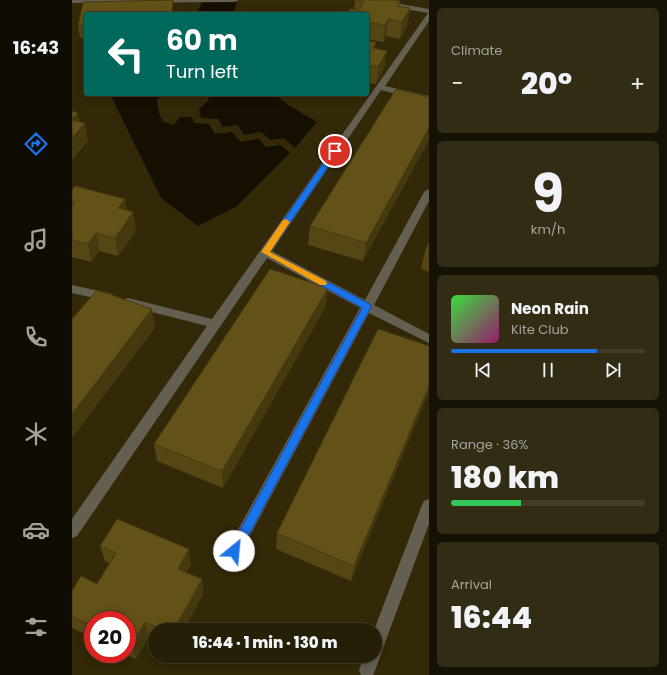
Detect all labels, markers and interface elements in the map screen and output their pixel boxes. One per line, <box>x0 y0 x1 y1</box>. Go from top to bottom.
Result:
text: 60 m <box>166 21 238 60</box>
icon: left <box>100 28 152 80</box>
text: 16:43 <box>13 35 59 60</box>
text: Climate <box>451 41 502 60</box>
text: Turn left <box>166 59 238 84</box>
text: 20° <box>521 62 572 105</box>
text: − <box>451 68 463 99</box>
text: + <box>630 68 645 99</box>
icon: directions <box>22 130 50 158</box>
pin <box>318 134 352 168</box>
icon: arrive <box>324 140 346 162</box>
text: 9 <box>532 157 564 230</box>
text: km/h <box>531 220 565 239</box>
icon: music <box>22 226 50 254</box>
text: Neon Rain <box>511 298 589 319</box>
text: Kite Club <box>511 320 569 339</box>
icon: phone <box>22 323 50 351</box>
icon: previous <box>472 359 494 381</box>
icon: pause <box>537 359 559 381</box>
icon: next <box>602 359 624 381</box>
icon: climate <box>22 420 50 448</box>
text: Range · 36% <box>451 435 528 454</box>
text: 180 km <box>451 456 559 499</box>
icon: car <box>22 516 50 544</box>
position arrow <box>213 530 255 572</box>
text: Arrival <box>451 575 492 594</box>
text: 16:44 <box>451 596 532 639</box>
speed limit sign: 20 <box>84 611 136 663</box>
icon: filters <box>22 613 50 641</box>
text: 16:44 · 1 min · 130 m <box>192 632 338 653</box>

